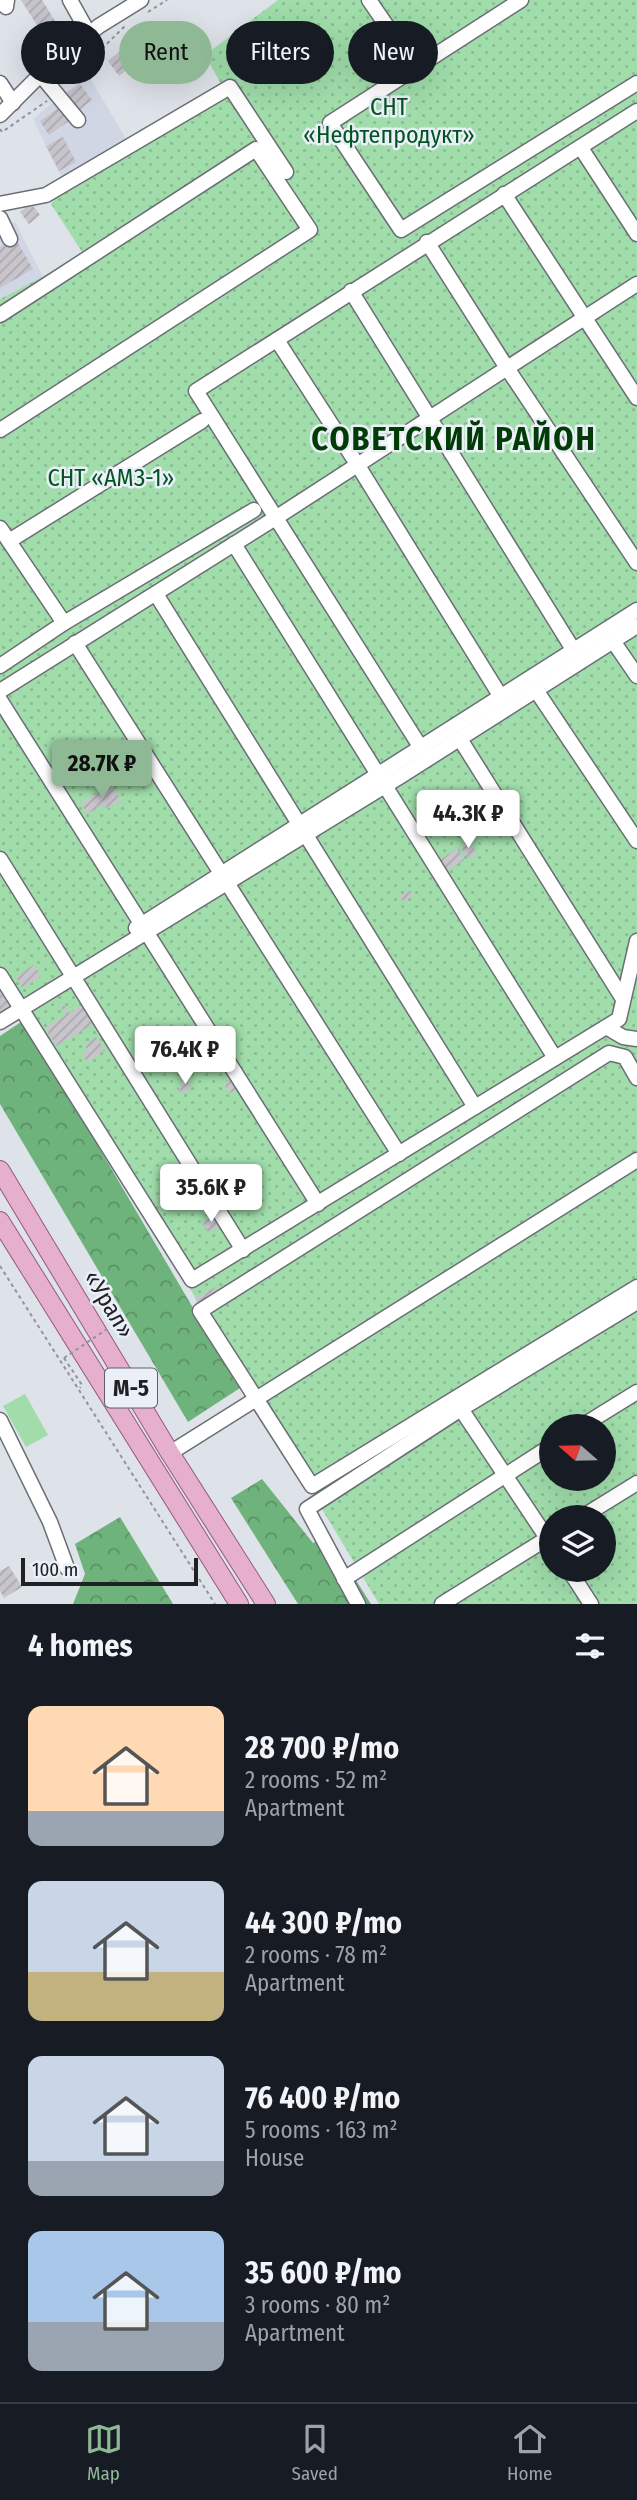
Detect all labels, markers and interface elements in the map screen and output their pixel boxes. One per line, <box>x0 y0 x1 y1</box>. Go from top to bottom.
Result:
chip: Buy <box>21 21 105 84</box>
chip: Rent <box>119 21 212 84</box>
chip: Filters <box>226 21 334 84</box>
chip: New <box>348 21 438 84</box>
park label: СНТ «Нефтепродукт» <box>303 93 475 149</box>
district label: СОВЕТСКИЙ РАЙОН <box>311 420 597 458</box>
park label: СНТ «АМЗ-1» <box>48 464 174 492</box>
pin: 28.7K ₽ <box>37 740 167 800</box>
text: 28.7K ₽ <box>68 749 136 777</box>
pin: 44.3K ₽ <box>403 790 533 850</box>
text: 44.3K ₽ <box>433 799 503 827</box>
pin: 76.4K ₽ <box>120 1026 250 1086</box>
text: 76.4K ₽ <box>151 1035 219 1063</box>
pin: 35.6K ₽ <box>146 1164 276 1224</box>
text: 35.6K ₽ <box>176 1173 246 1201</box>
street label: «Урал» <box>78 1265 140 1343</box>
road number: М-5 <box>105 1368 157 1408</box>
north arrow <box>539 1414 616 1491</box>
map controls <box>539 1414 616 1582</box>
button: layers <box>539 1505 616 1582</box>
scale bar <box>21 1555 198 1587</box>
text: 100 m <box>32 1558 78 1581</box>
icon: filters <box>571 1627 609 1665</box>
text: 4 homes <box>28 1628 133 1664</box>
text: 28 700 ₽/mo <box>245 1730 399 1766</box>
icon: home <box>84 1734 168 1818</box>
text: 2 rooms · 52 m² <box>245 1766 387 1794</box>
text: Apartment <box>245 1794 345 1822</box>
text: 44 300 ₽/mo <box>245 1905 402 1941</box>
icon: home <box>84 1909 168 1993</box>
text: 2 rooms · 78 m² <box>245 1941 387 1969</box>
text: Apartment <box>245 1969 345 1997</box>
text: 76 400 ₽/mo <box>245 2080 400 2116</box>
icon: home <box>84 2084 168 2168</box>
text: 5 rooms · 163 m² <box>245 2116 398 2144</box>
text: House <box>245 2144 304 2172</box>
text: 35 600 ₽/mo <box>245 2255 402 2291</box>
icon: home <box>84 2259 168 2343</box>
text: 3 rooms · 80 m² <box>245 2291 390 2319</box>
text: Apartment <box>245 2319 345 2347</box>
tab: Map <box>85 2420 123 2485</box>
tab: Saved <box>292 2420 338 2485</box>
tab: Home <box>507 2420 552 2485</box>

